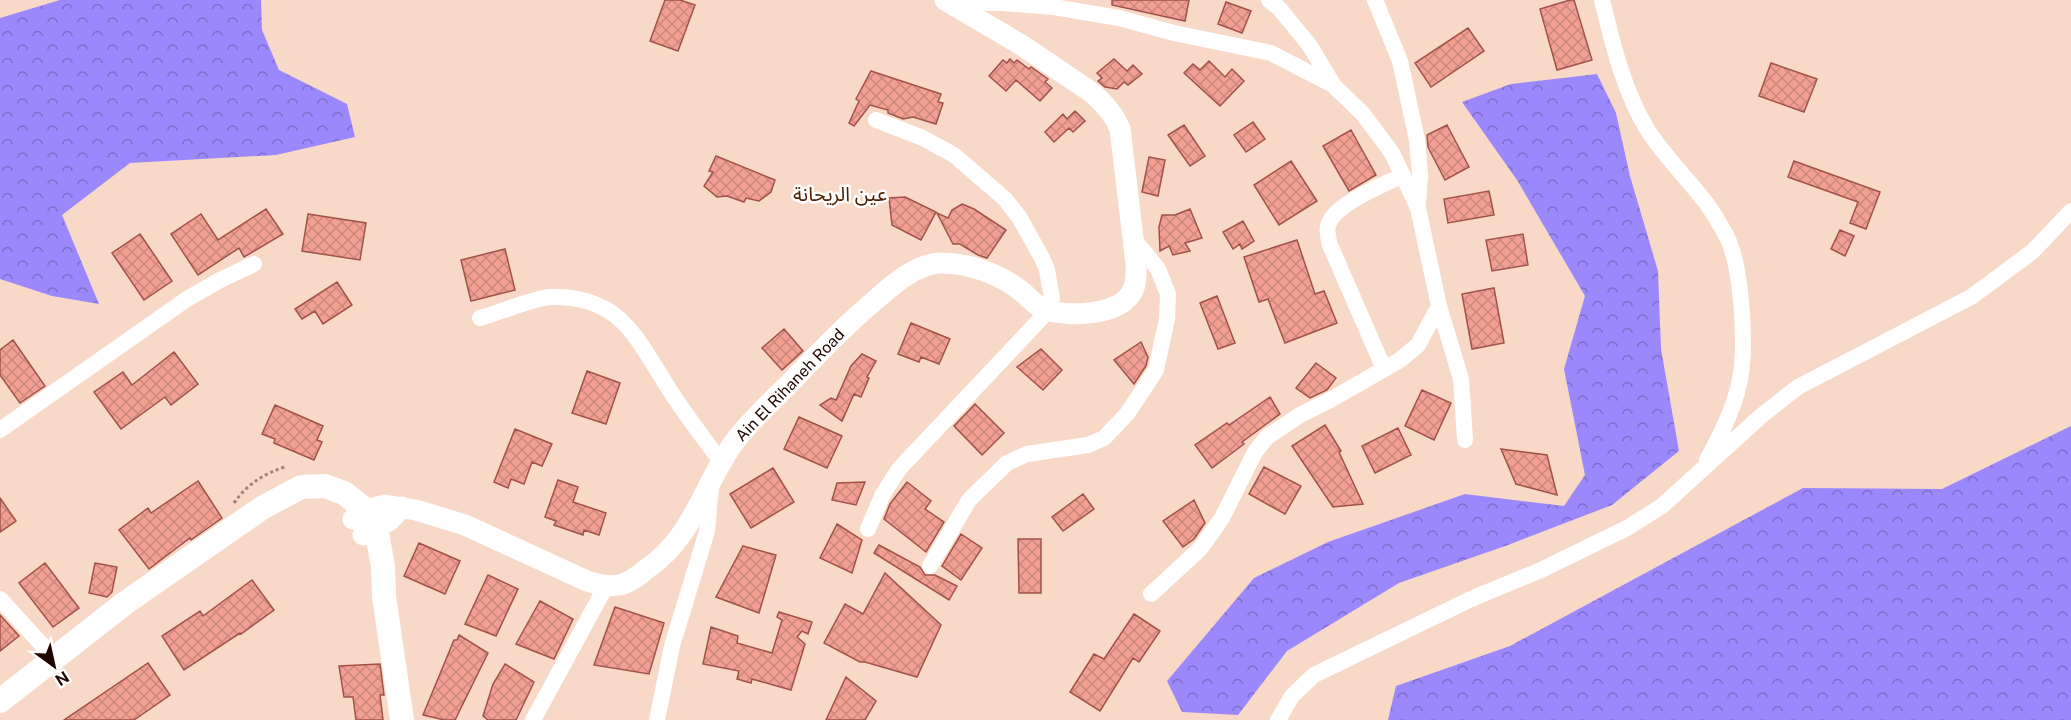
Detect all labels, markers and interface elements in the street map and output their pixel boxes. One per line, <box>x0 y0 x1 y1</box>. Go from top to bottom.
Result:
district label: عين الريحانة <box>793 182 887 206</box>
street label: Ain El Rihaneh Road <box>731 325 849 445</box>
north arrow <box>24 636 84 696</box>
text: N <box>51 667 72 690</box>

